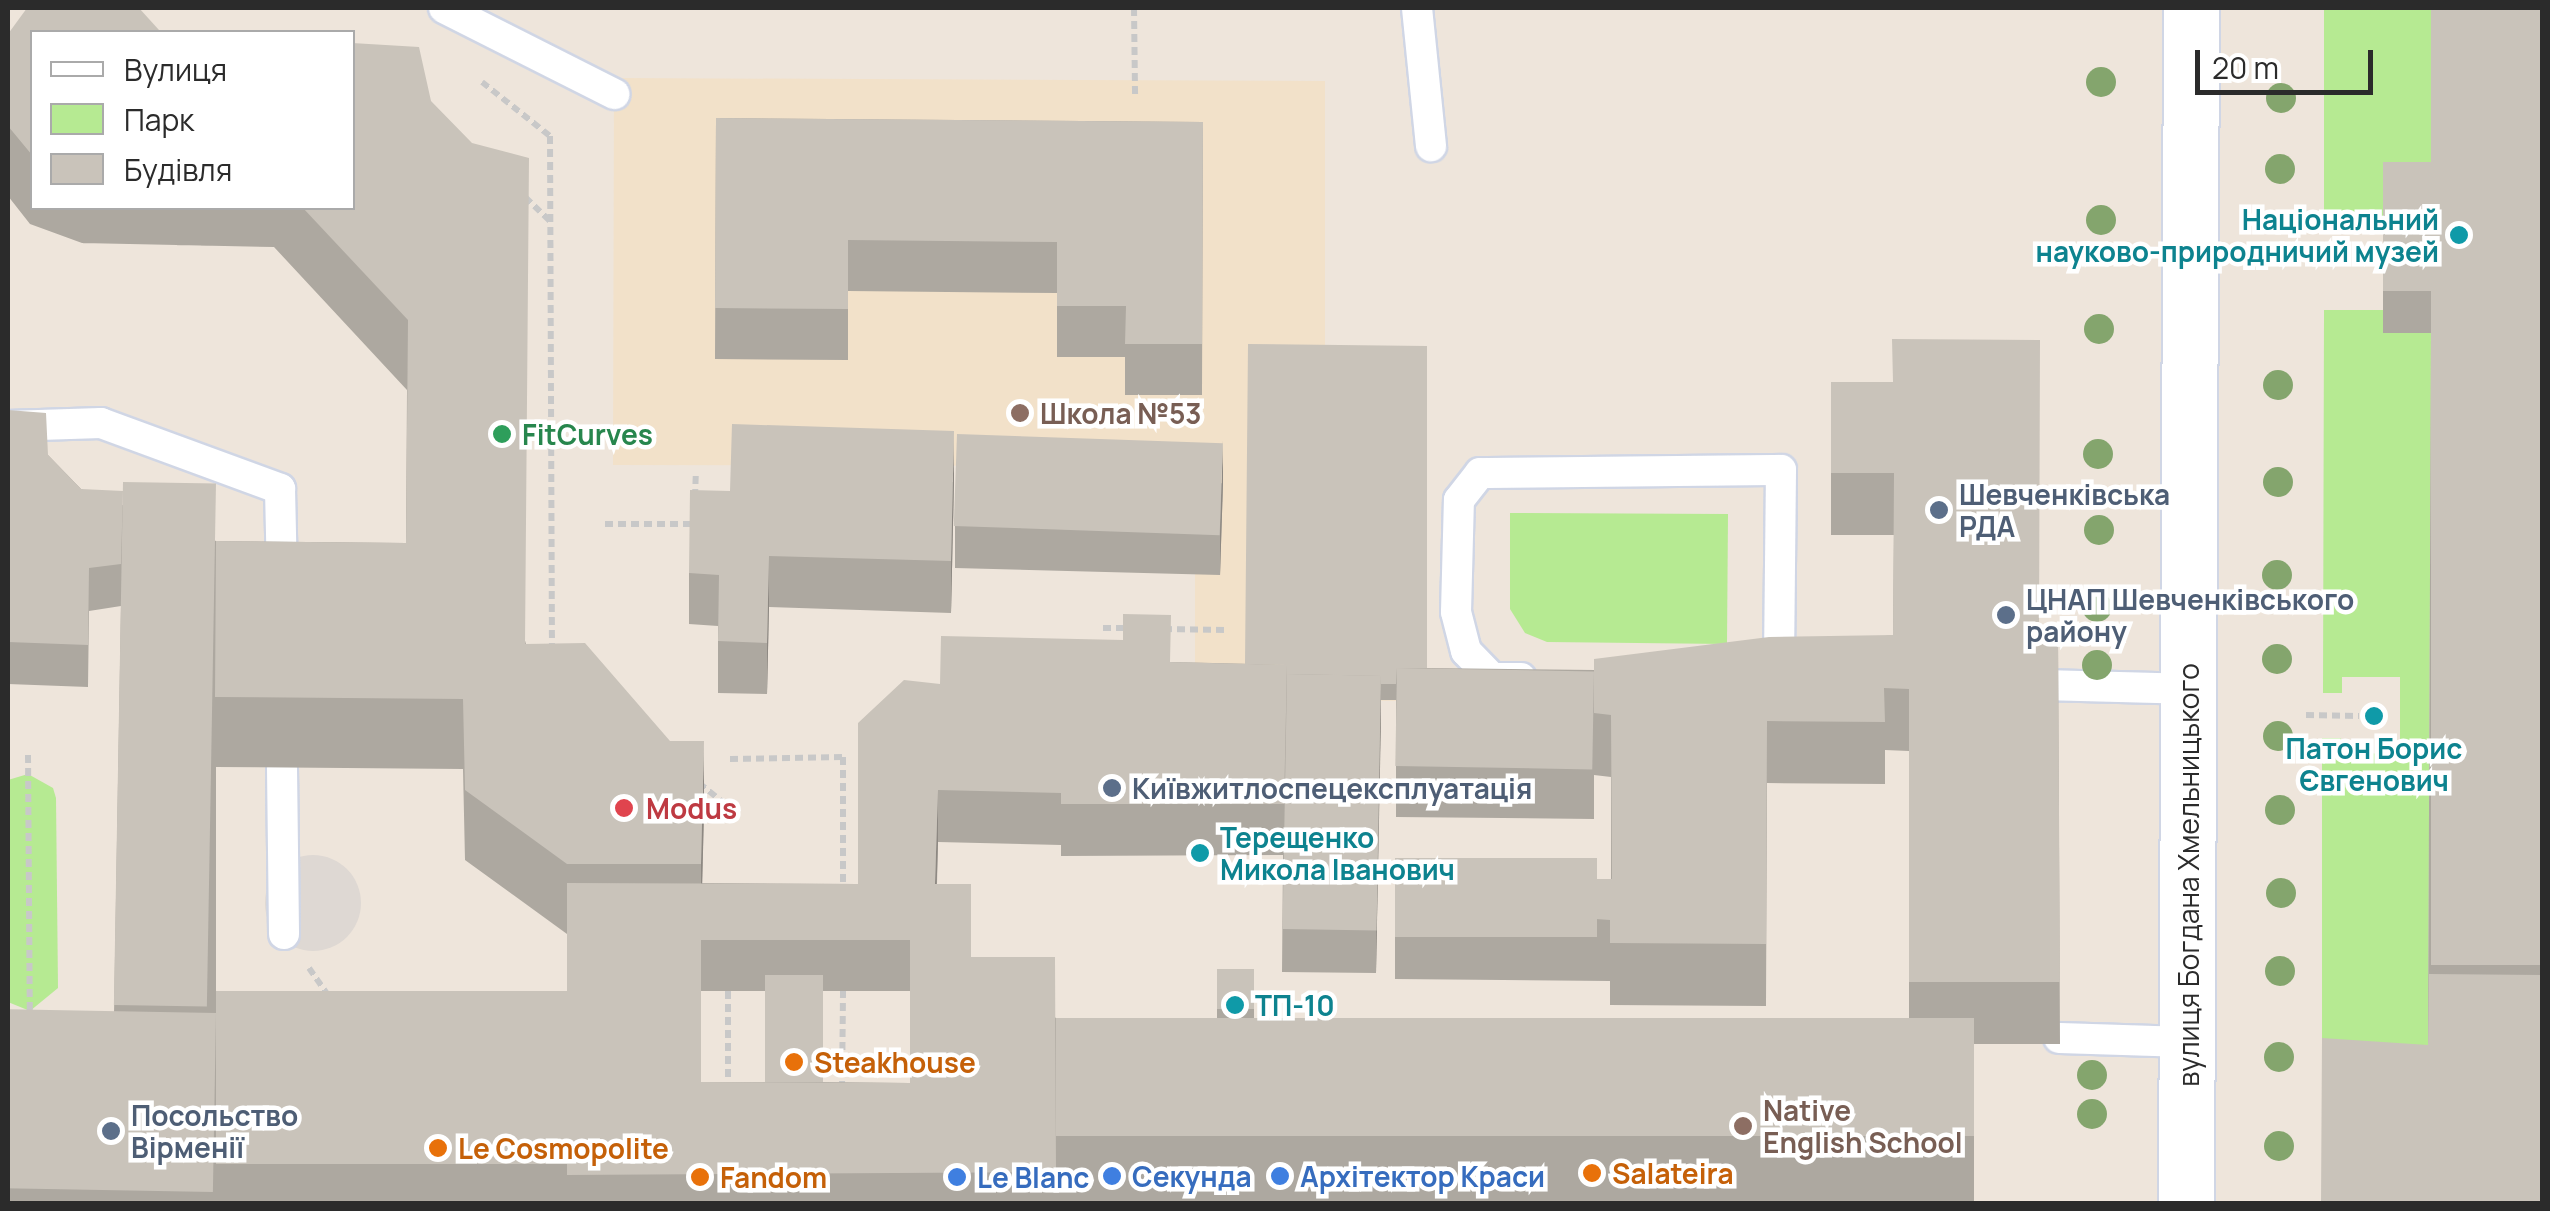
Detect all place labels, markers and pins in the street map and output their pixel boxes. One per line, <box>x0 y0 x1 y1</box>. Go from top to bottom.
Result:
place label: Національний науково-природничий музей <box>2036 202 2439 268</box>
marker: Національний науково-природничий музей <box>2448 224 2470 246</box>
place label: Школа №53 <box>1040 396 1202 430</box>
marker: Школа №53 <box>1009 402 1031 424</box>
place label: FitCurves <box>522 417 653 451</box>
marker: FitCurves <box>491 423 513 445</box>
place label: Шевченківська РДА <box>1959 477 2170 543</box>
marker: Шевченківська РДА <box>1928 499 1950 521</box>
place label: ЦНАП Шевченківського району <box>2026 582 2354 648</box>
marker: ЦНАП Шевченківського району <box>1995 604 2017 626</box>
marker: Патон Борис Євгенович <box>2363 705 2385 727</box>
place label: Патон Борис Євгенович <box>2286 731 2462 797</box>
place label: Київжитлоспецексплуатація <box>1132 771 1532 805</box>
marker: Київжитлоспецексплуатація <box>1101 777 1123 799</box>
place label: Modus <box>646 791 737 825</box>
marker: Modus <box>611 795 637 821</box>
place label: Терещенко Микола Іванович <box>1220 820 1455 886</box>
marker: Терещенко Микола Іванович <box>1189 842 1211 864</box>
place label: ТП-10 <box>1255 988 1335 1022</box>
marker: ТП-10 <box>1224 994 1246 1016</box>
place label: Steakhouse <box>814 1045 976 1079</box>
marker: Steakhouse <box>783 1051 805 1073</box>
place label: Native English School <box>1763 1093 1963 1159</box>
place label: Посольство Вірменії <box>131 1098 298 1164</box>
marker: Native English School <box>1732 1115 1754 1137</box>
marker: Посольство Вірменії <box>100 1120 122 1142</box>
place label: Le Cosmopolite <box>458 1131 669 1165</box>
marker: Le Cosmopolite <box>427 1137 449 1159</box>
place label: Salateira <box>1612 1156 1734 1190</box>
place label: Секунда <box>1132 1159 1252 1193</box>
place label: Архітектор Краси <box>1300 1159 1545 1193</box>
place label: Fandom <box>720 1160 827 1194</box>
place label: Le Blanc <box>977 1160 1089 1194</box>
marker: Salateira <box>1581 1162 1603 1184</box>
marker: Секунда <box>1101 1165 1123 1187</box>
marker: Архітектор Краси <box>1269 1165 1291 1187</box>
marker: Fandom <box>689 1166 711 1188</box>
marker: Le Blanc <box>946 1166 968 1188</box>

